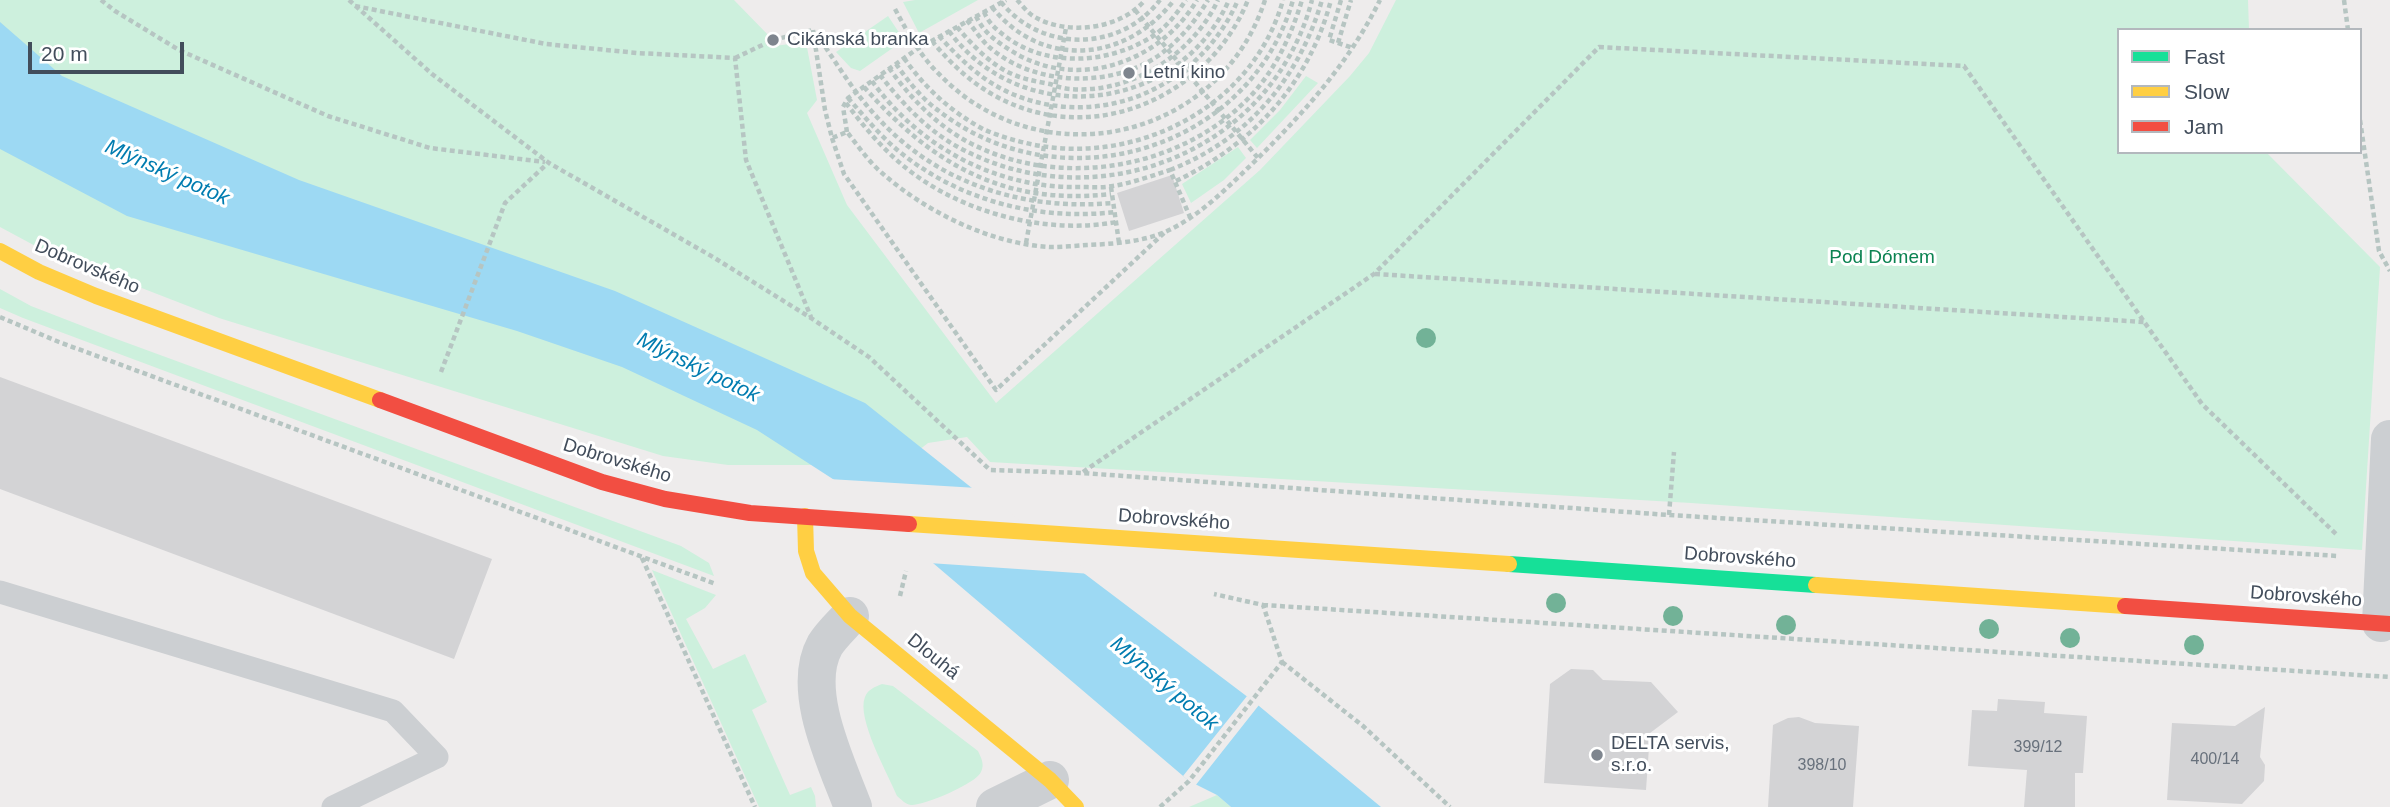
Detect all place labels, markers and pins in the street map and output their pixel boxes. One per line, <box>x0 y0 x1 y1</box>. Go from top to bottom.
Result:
place label: Cikánská branka <box>787 29 929 51</box>
marker: Cikánská branka <box>765 32 781 48</box>
place label: Letní kino <box>1143 62 1225 84</box>
marker: Letní kino <box>1121 65 1137 81</box>
place label: DELTA servis, s.r.o. <box>1611 733 1730 777</box>
marker: DELTA servis, s.r.o. <box>1589 747 1605 763</box>

